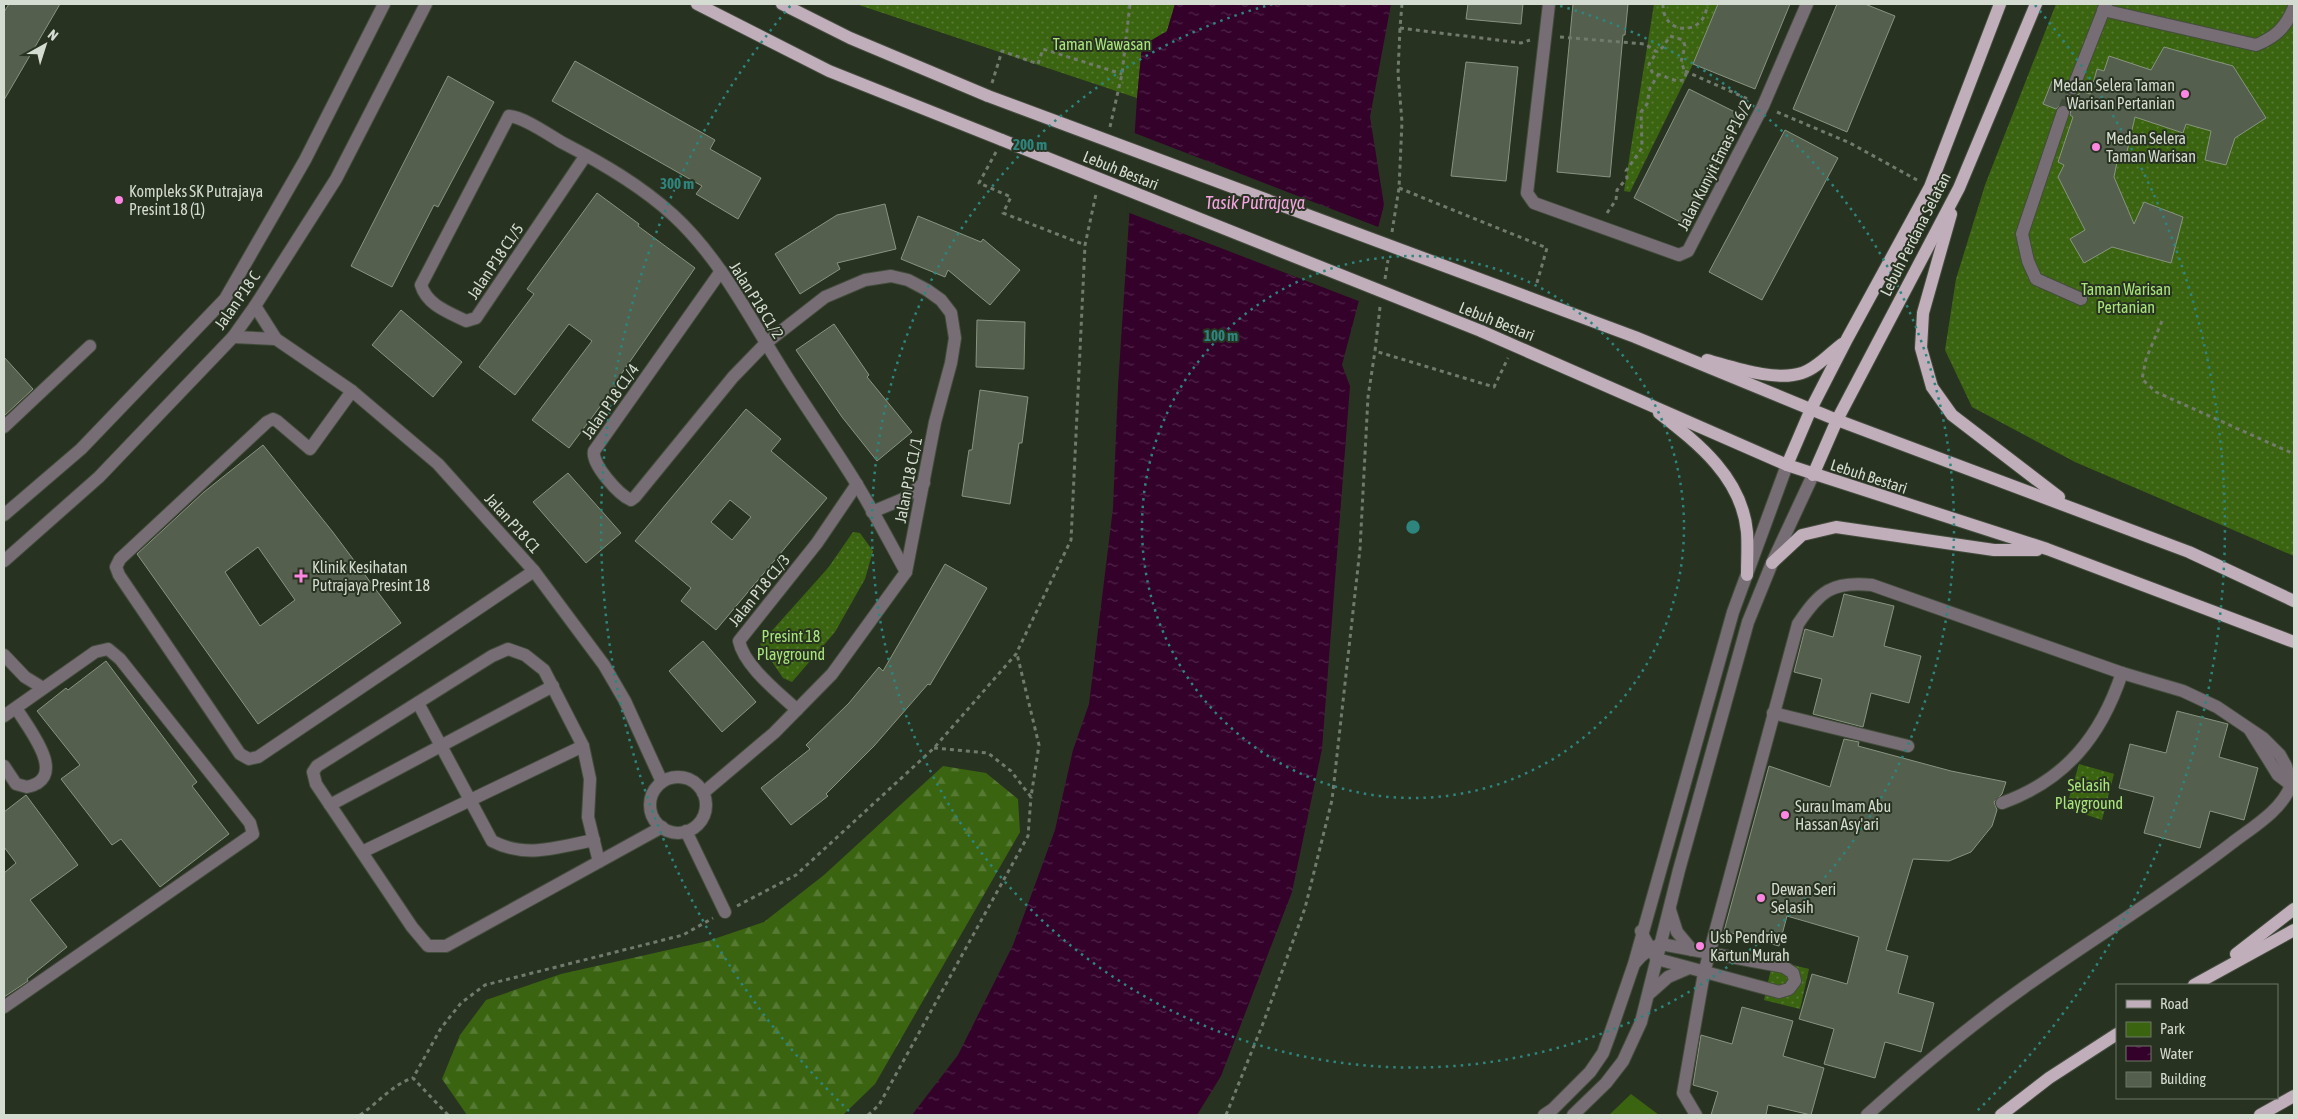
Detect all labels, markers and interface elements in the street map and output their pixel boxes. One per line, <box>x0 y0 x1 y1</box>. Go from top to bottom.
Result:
north arrow <box>20 20 70 70</box>
text: N <box>45 26 61 44</box>
park label: Taman Wawasan <box>1053 35 1151 53</box>
place label: Medan Selera Taman Warisan Pertanian <box>2053 76 2175 112</box>
marker: Medan Selera Taman Warisan Pertanian <box>2179 88 2191 100</box>
street label: Jalan Kunyit Emas P16/2 <box>1673 97 1756 234</box>
place label: Medan Selera Taman Warisan <box>2106 129 2196 165</box>
text: 200 m <box>1013 136 1047 153</box>
marker: Medan Selera Taman Warisan <box>2090 141 2102 153</box>
street label: Lebuh Bestari <box>1081 147 1161 193</box>
street label: Lebuh Perdana Selatan <box>1876 169 1954 299</box>
text: 300 m <box>660 175 694 192</box>
place label: Kompleks SK Putrajaya Presint 18 (1) <box>129 182 263 219</box>
water label: Tasik Putrajaya <box>1205 192 1306 213</box>
marker: Kompleks SK Putrajaya Presint 18 (1) <box>113 194 125 206</box>
street label: Jalan P18 C1/5 <box>463 220 527 302</box>
street label: Jalan P18 C1/2 <box>726 258 788 342</box>
street label: Jalan P18 C <box>211 268 263 332</box>
park label: Taman Warisan Pertanian <box>2081 280 2171 316</box>
street label: Lebuh Bestari <box>1457 298 1537 344</box>
text: 100 m <box>1204 327 1238 344</box>
street label: Jalan P18 C1/4 <box>578 360 642 442</box>
street label: Jalan P18 C1/1 <box>891 436 925 524</box>
street label: Lebuh Bestari <box>1828 455 1910 497</box>
street label: Jalan P18 C1 <box>482 489 544 557</box>
centre of rings <box>1404 518 1422 536</box>
street label: Jalan P18 C1/3 <box>725 551 793 629</box>
place label: Klinik Kesihatan Putrajaya Presint 18 <box>312 558 430 595</box>
marker: Klinik Kesihatan Putrajaya Presint 18 <box>294 569 308 583</box>
park label: Presint 18 Playground <box>757 627 825 664</box>
park label: Selasih Playground <box>2055 776 2123 813</box>
place label: Surau Imam Abu Hassan Asy'ari <box>1795 797 1891 834</box>
marker: Surau Imam Abu Hassan Asy'ari <box>1779 809 1791 821</box>
place label: Dewan Seri Selasih <box>1771 880 1836 916</box>
marker: Dewan Seri Selasih <box>1755 892 1767 904</box>
place label: Usb Pendrive Kartun Murah <box>1710 928 1790 964</box>
marker: Usb Pendrive Kartun Murah <box>1694 940 1706 952</box>
legend <box>2116 984 2278 1099</box>
text: Road <box>2160 995 2189 1012</box>
text: Park <box>2160 1020 2185 1037</box>
text: Water <box>2160 1045 2193 1062</box>
text: Building <box>2160 1070 2206 1087</box>

